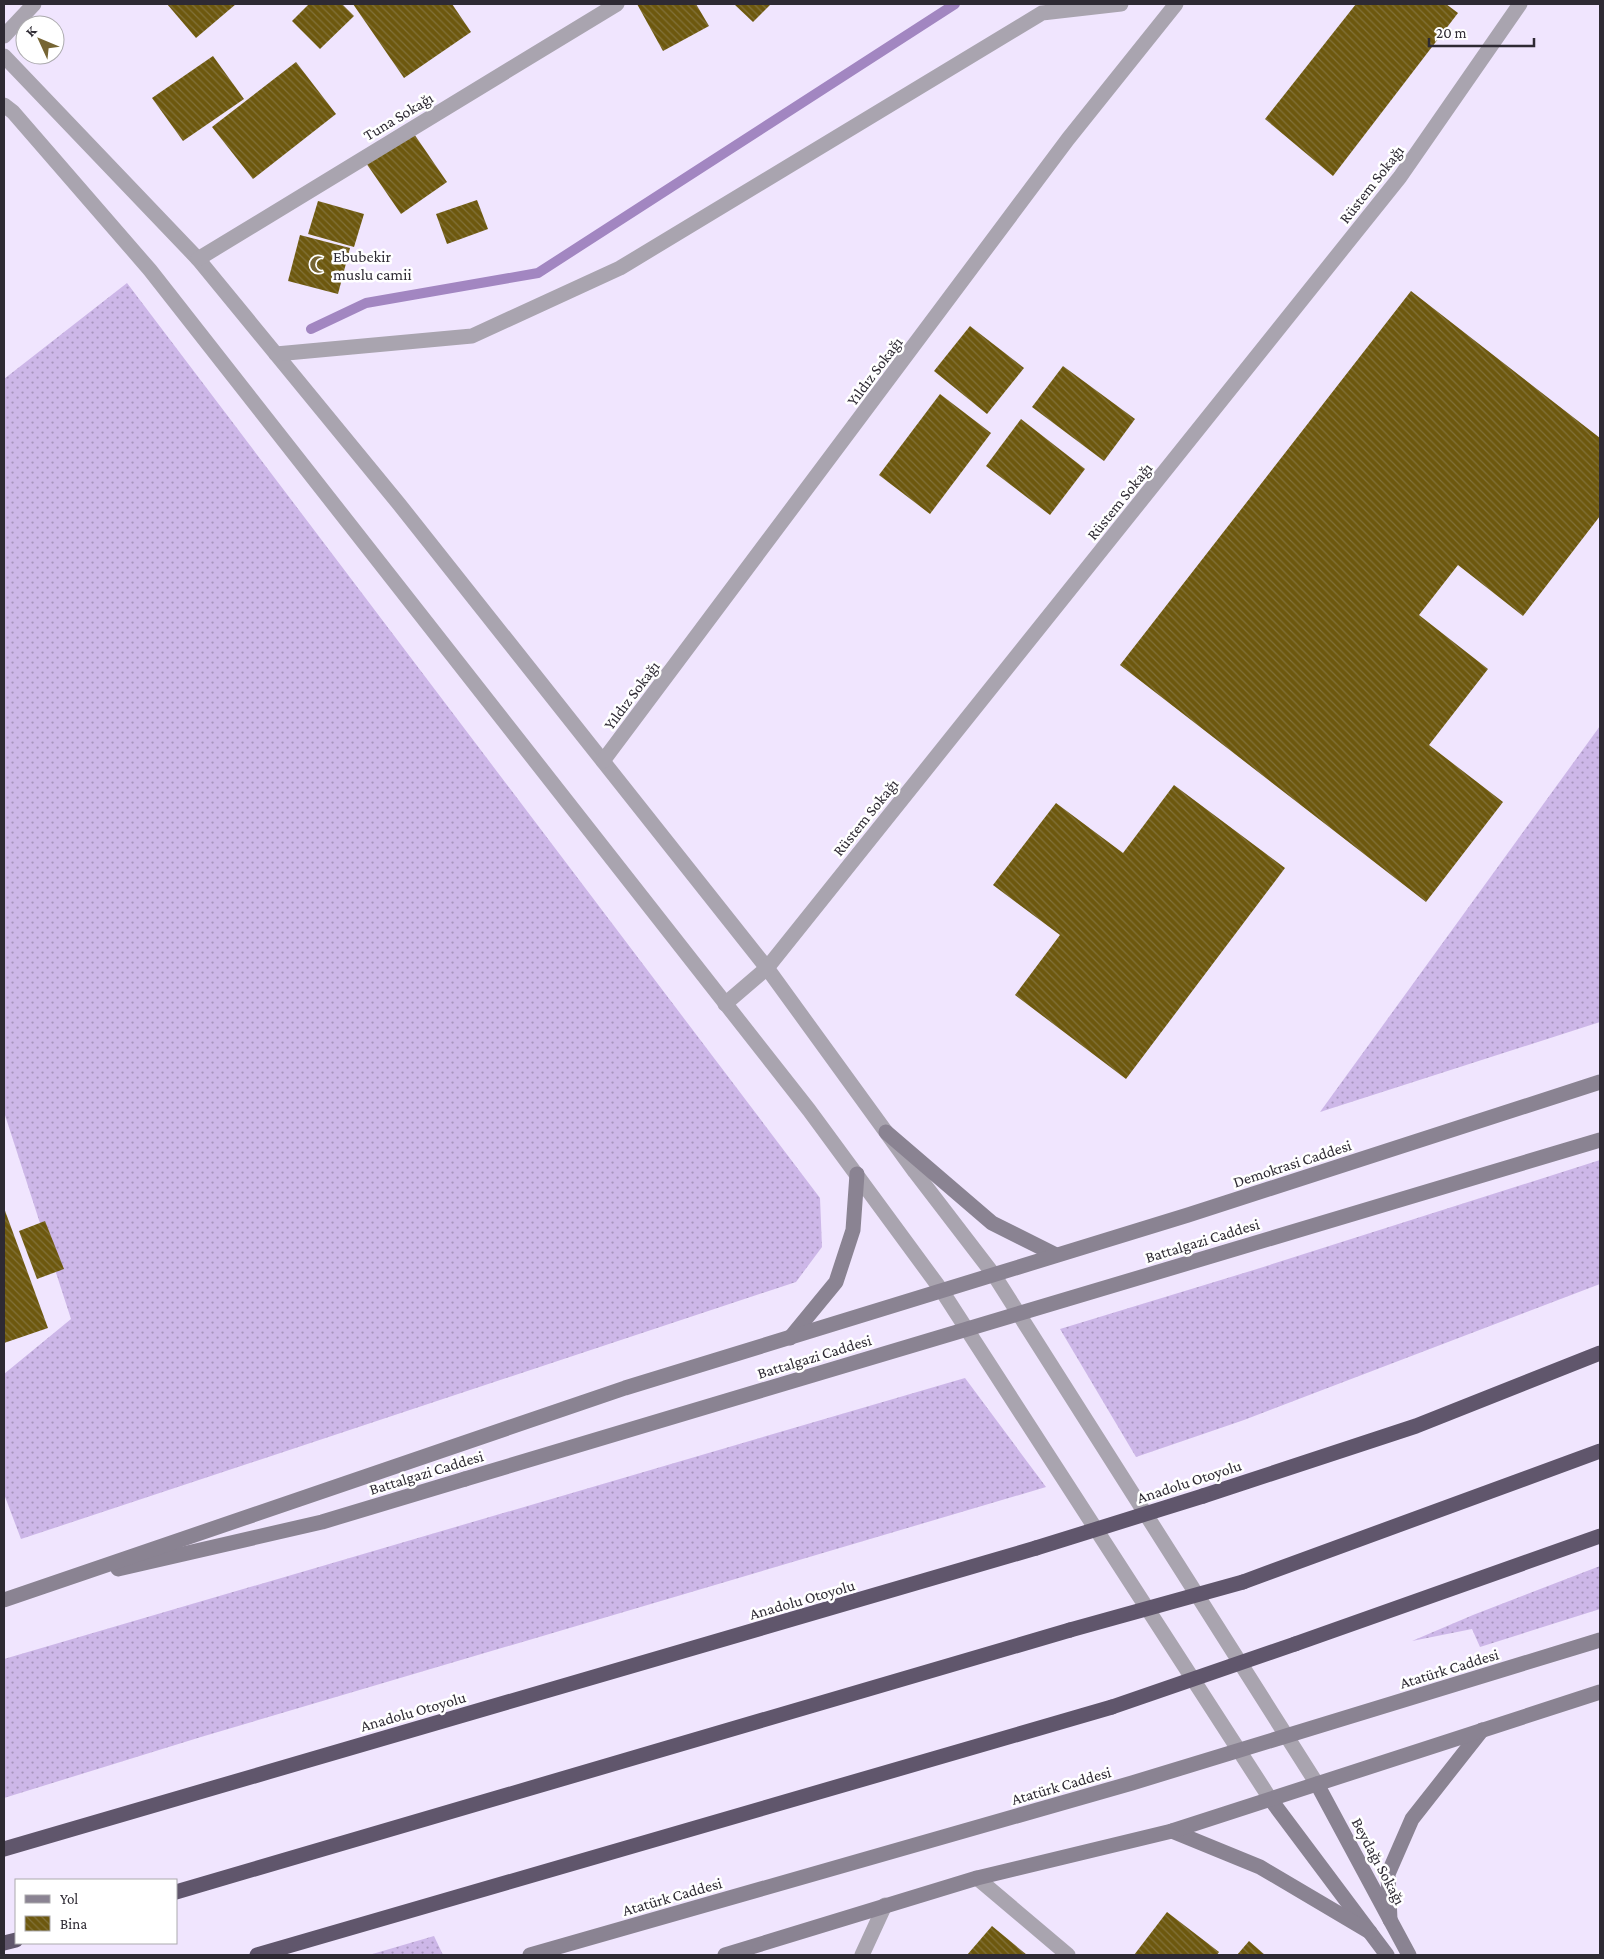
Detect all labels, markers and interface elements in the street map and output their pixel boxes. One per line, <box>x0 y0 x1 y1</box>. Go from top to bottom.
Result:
north arrow <box>15 15 65 65</box>
scale bar <box>1429 15 1534 47</box>
text: K <box>22 21 40 40</box>
text: 20 m <box>1436 25 1467 41</box>
street label: Tuna Sokağı <box>360 89 437 145</box>
street label: Rüstem Sokağı <box>1336 142 1408 227</box>
place label: Ebubekir muslu camii <box>333 248 412 283</box>
mosque icon: Ebubekir muslu camii <box>309 255 329 275</box>
street label: Yıldız Sokağı <box>843 334 906 409</box>
street label: Rüstem Sokağı <box>1083 460 1156 544</box>
street label: Yıldız Sokağı <box>600 658 663 733</box>
street label: Rüstem Sokağı <box>829 776 902 860</box>
street label: Demokrasi Caddesi <box>1231 1136 1354 1191</box>
street label: Battalgazi Caddesi <box>1143 1215 1262 1267</box>
street label: Battalgazi Caddesi <box>755 1331 874 1383</box>
street label: Battalgazi Caddesi <box>367 1447 486 1499</box>
street label: Anadolu Otoyolu <box>1135 1456 1244 1507</box>
street label: Anadolu Otoyolu <box>747 1576 858 1624</box>
street label: Atatürk Caddesi <box>1398 1645 1501 1692</box>
street label: Anadolu Otoyolu <box>358 1688 469 1736</box>
street label: Atatürk Caddesi <box>1009 1763 1113 1808</box>
street label: Beydağı Sokağı <box>1348 1815 1409 1908</box>
street label: Atatürk Caddesi <box>620 1874 724 1919</box>
legend <box>15 1879 178 1944</box>
text: Yol <box>60 1891 78 1907</box>
text: Bina <box>60 1916 87 1932</box>

